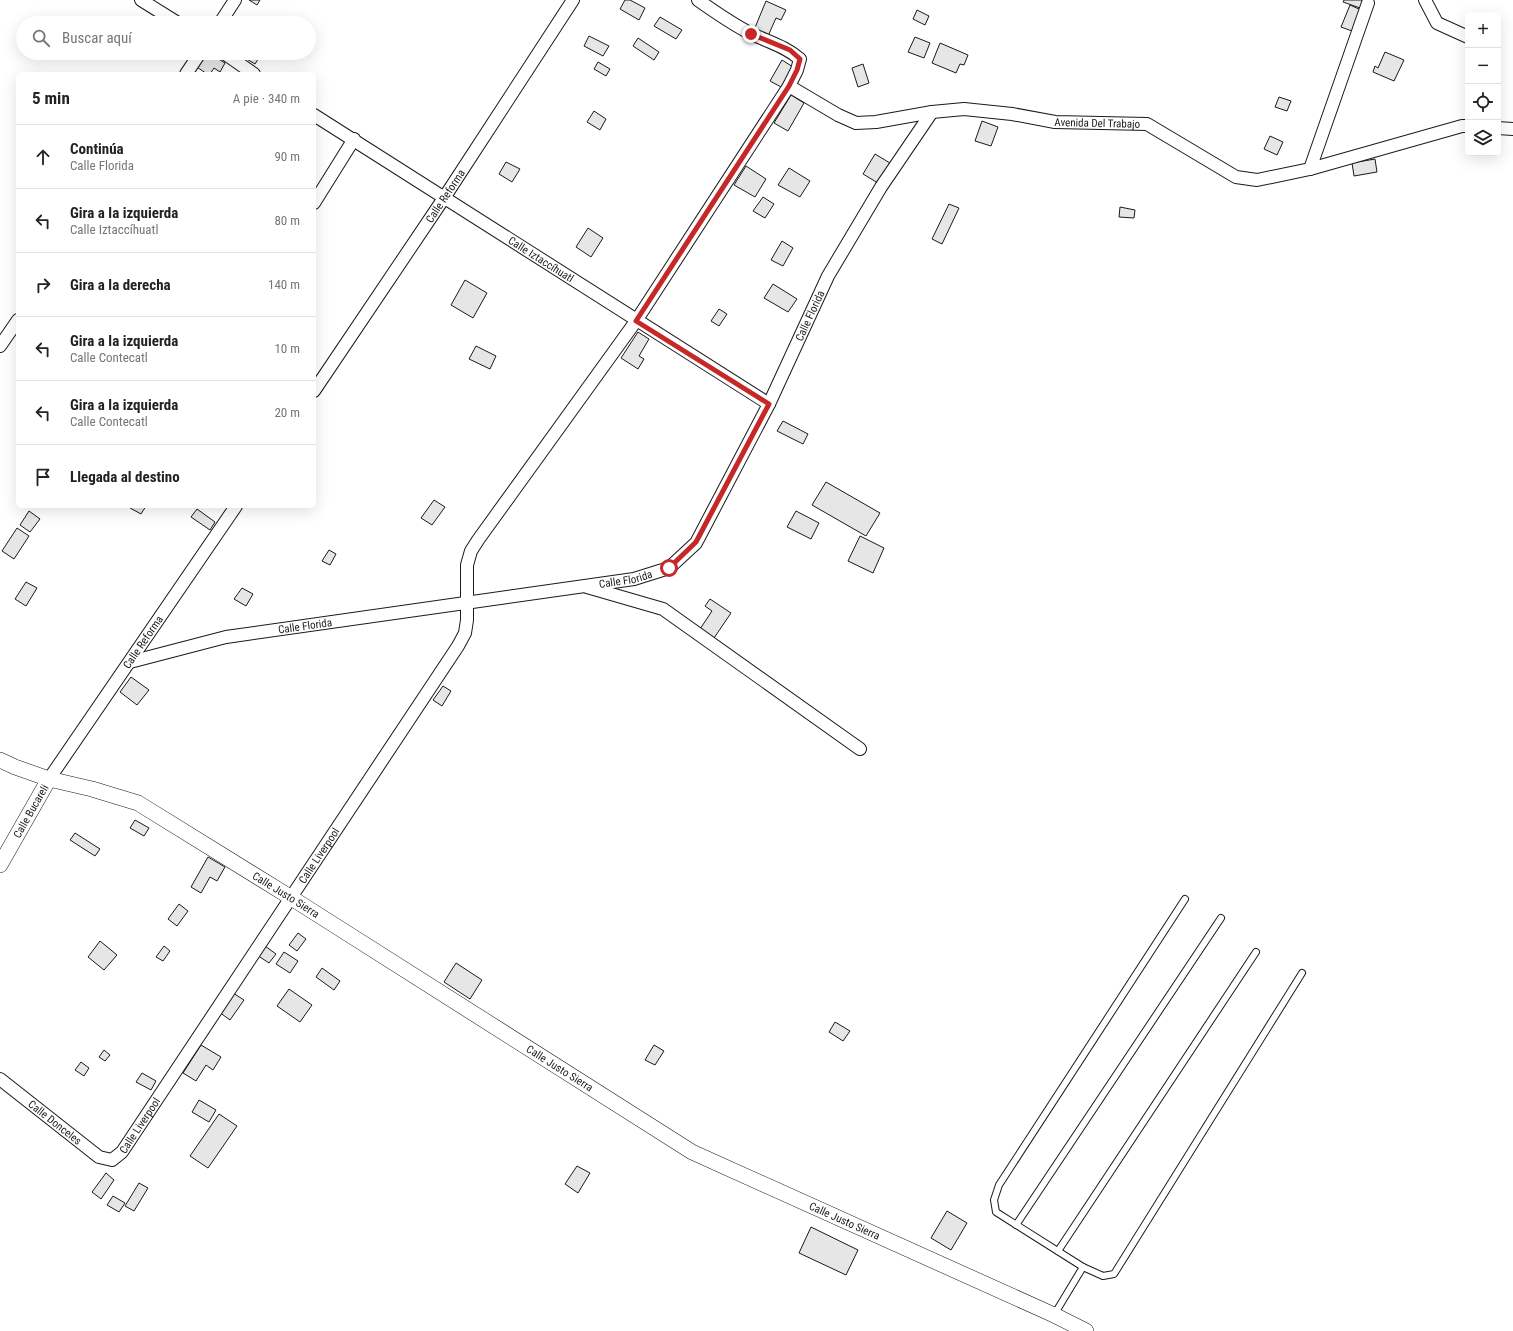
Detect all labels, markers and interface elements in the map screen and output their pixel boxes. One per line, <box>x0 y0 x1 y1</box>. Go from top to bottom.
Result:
map controls <box>1465 12 1501 156</box>
button: + <box>1465 12 1501 48</box>
search box <box>16 16 316 60</box>
route end <box>742 25 760 43</box>
icon: search <box>30 27 52 49</box>
text: Buscar aquí <box>62 29 132 47</box>
button: − <box>1465 48 1501 84</box>
button: locate <box>1465 84 1501 120</box>
text: 5 min <box>32 88 70 108</box>
text: A pie · 340 m <box>233 91 300 106</box>
street label: Avenida Del Trabajo <box>1054 115 1141 130</box>
button: layers <box>1465 120 1501 156</box>
text: Continúa <box>70 140 124 158</box>
icon: ahead <box>32 146 54 168</box>
text: 90 m <box>274 149 300 164</box>
text: Calle Florida <box>70 158 134 173</box>
street label: Calle Reforma <box>423 167 467 225</box>
text: Gira a la izquierda <box>70 204 178 222</box>
icon: left <box>32 210 54 232</box>
text: 80 m <box>274 213 300 228</box>
text: Calle Iztaccíhuatl <box>70 222 158 237</box>
street label: Calle Iztaccíhuatl <box>506 234 576 285</box>
icon: right <box>32 274 54 296</box>
text: Gira a la derecha <box>70 276 171 294</box>
text: 140 m <box>268 277 300 292</box>
street label: Calle Florida <box>792 288 827 343</box>
text: Gira a la izquierda <box>70 332 178 350</box>
icon: left <box>32 338 54 360</box>
text: 10 m <box>274 341 300 356</box>
text: Calle Contecatl <box>70 350 148 365</box>
text: Gira a la izquierda <box>70 396 178 414</box>
icon: left <box>32 402 54 424</box>
text: 20 m <box>274 405 300 420</box>
text: Calle Contecatl <box>70 414 148 429</box>
icon: arrive <box>32 466 54 488</box>
text: Llegada al destino <box>70 468 180 486</box>
route start <box>660 559 678 577</box>
street label: Calle Florida <box>598 567 654 590</box>
street label: Calle Reforma <box>120 613 165 671</box>
street label: Calle Florida <box>277 616 333 636</box>
street label: Calle Bucareli <box>10 782 51 840</box>
street label: Calle Liverpool <box>296 825 342 886</box>
street label: Calle Justo Sierra <box>250 869 322 921</box>
street label: Calle Justo Sierra <box>524 1042 595 1094</box>
street label: Calle Liverpool <box>116 1095 163 1156</box>
street label: Calle Donceles <box>26 1097 84 1147</box>
street label: Calle Justo Sierra <box>807 1199 882 1242</box>

